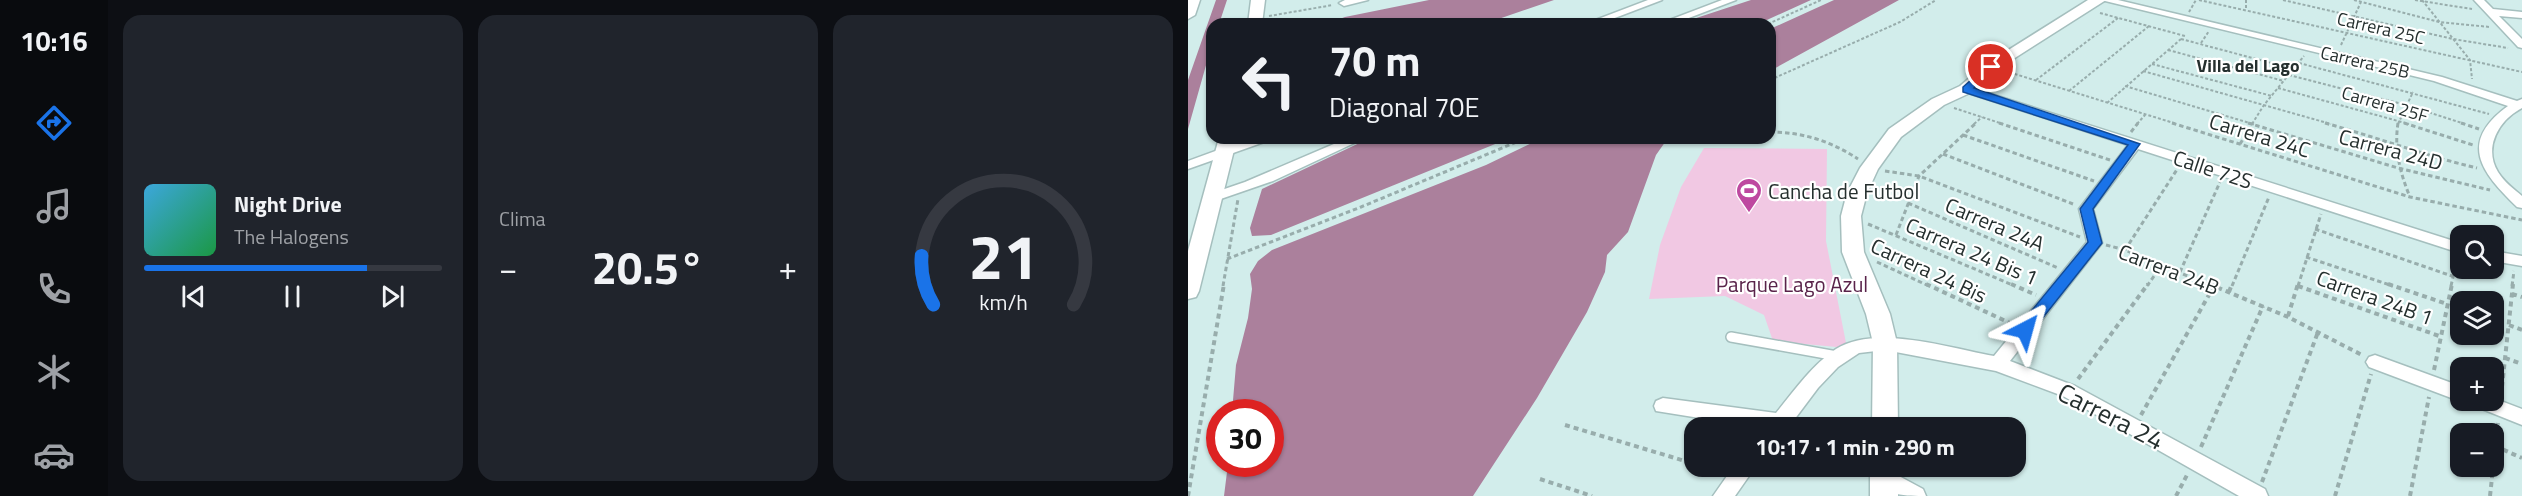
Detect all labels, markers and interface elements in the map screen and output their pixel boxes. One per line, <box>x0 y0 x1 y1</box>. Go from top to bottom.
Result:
street label: Carrera 25C <box>2334 5 2428 51</box>
text: 10:16 <box>20 20 88 61</box>
text: 70 m <box>1329 28 1421 92</box>
street label: Carrera 25B <box>2318 39 2412 85</box>
pin <box>1965 41 2016 92</box>
icon: left <box>1230 42 1308 120</box>
icon: arrive <box>1974 50 2007 83</box>
district label: Villa del Lago <box>2196 52 2300 79</box>
street label: Carrera 25F <box>2338 79 2432 129</box>
text: Diagonal 70E <box>1329 86 1479 127</box>
icon: directions <box>33 102 75 144</box>
street label: Carrera 24C <box>2205 104 2315 166</box>
street label: Carrera 24D <box>2335 120 2447 178</box>
street label: Calle 72S <box>2169 141 2257 197</box>
place label: Cancha de Futbol <box>1768 175 1919 207</box>
sports icon: Cancha de Futbol <box>1734 176 1764 214</box>
icon: music <box>33 185 75 227</box>
text: Night Drive <box>234 187 342 221</box>
street label: Carrera 24A <box>1940 189 2050 259</box>
text: Clima <box>499 203 546 234</box>
text: 21 <box>968 208 1038 303</box>
street label: Carrera 24 Bis 1 <box>1902 212 2042 290</box>
text: The Halogens <box>234 221 349 252</box>
map controls <box>2450 225 2504 477</box>
button: search <box>2450 225 2504 279</box>
street label: Carrera 24 Bis <box>1867 232 1991 308</box>
text: 20.5° <box>592 233 704 301</box>
street label: Carrera 24B <box>2114 235 2224 303</box>
text: − <box>499 243 517 293</box>
text: + <box>779 243 797 293</box>
street label: Carrera 24B 1 <box>2312 261 2438 333</box>
icon: phone <box>33 268 75 310</box>
park label: Parque Lago Azul <box>1716 268 1868 300</box>
icon: previous <box>177 280 210 313</box>
icon: pause <box>276 280 309 313</box>
icon: next <box>376 280 409 313</box>
text: km/h <box>979 286 1027 318</box>
button: layers <box>2450 291 2504 345</box>
position arrow <box>1993 298 2057 362</box>
icon: climate <box>33 351 75 393</box>
button: + <box>2450 357 2504 411</box>
street label: Carrera 24 <box>2051 373 2171 459</box>
speed limit sign: 30 <box>1206 399 1284 477</box>
button: − <box>2450 423 2504 477</box>
text: 10:17 · 1 min · 290 m <box>1755 430 1955 464</box>
icon: car <box>33 434 75 476</box>

